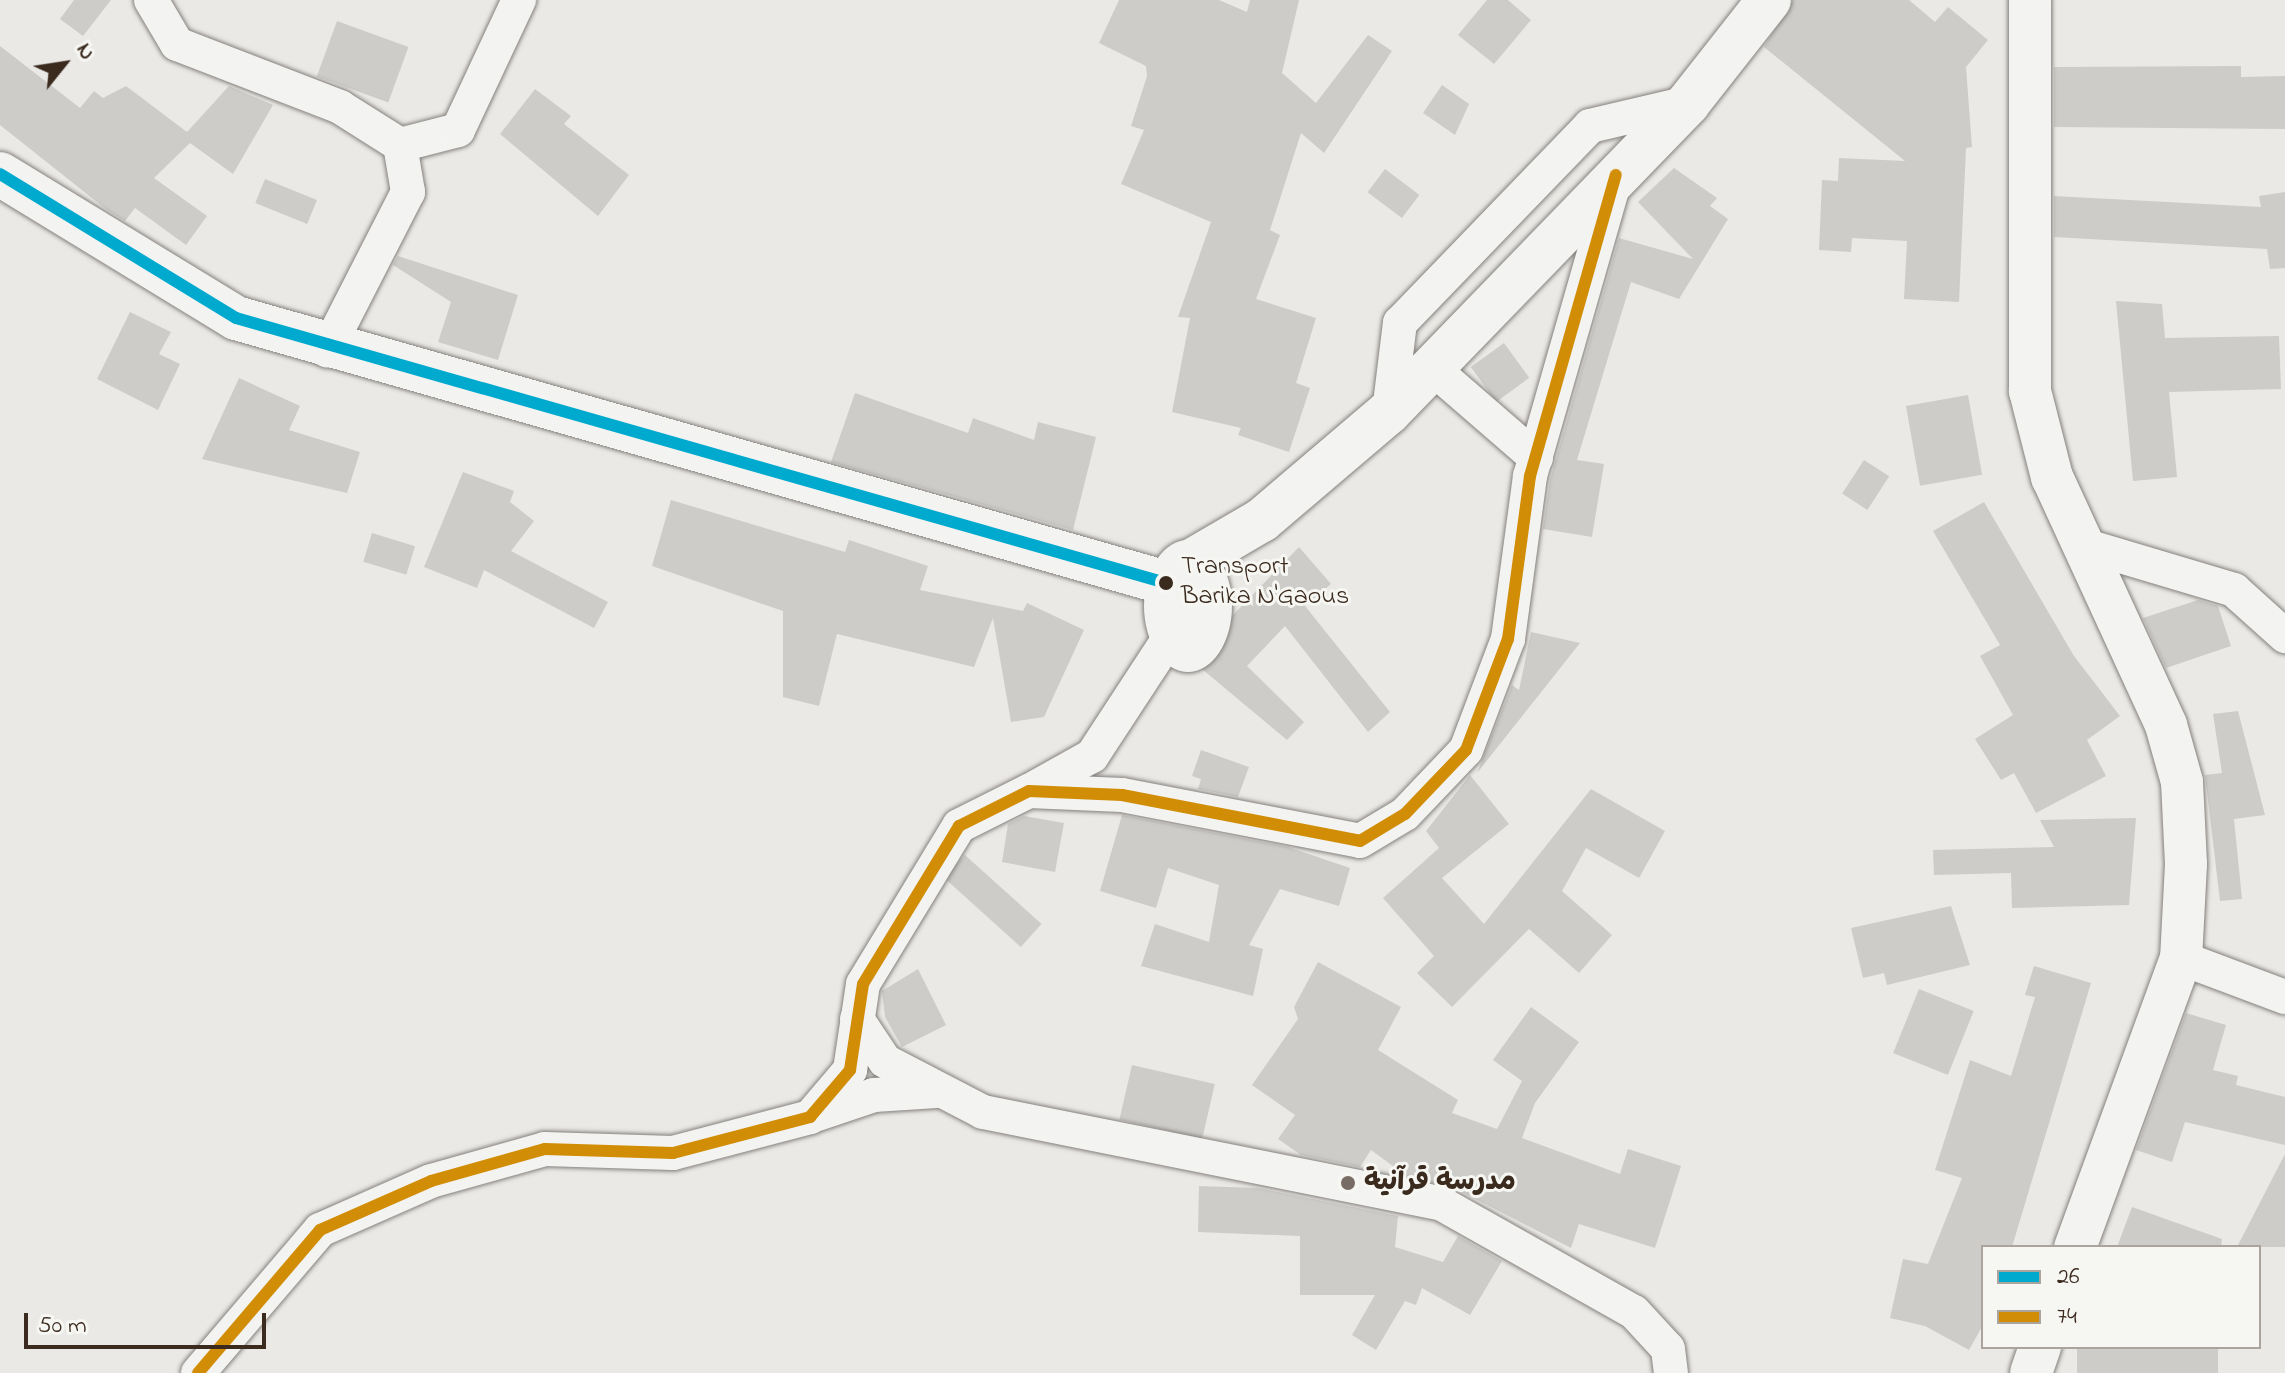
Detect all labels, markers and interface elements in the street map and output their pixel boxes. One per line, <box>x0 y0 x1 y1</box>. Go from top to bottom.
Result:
north arrow <box>24 24 104 104</box>
text: N <box>67 38 102 66</box>
place label: Transport Barika N'Gaous <box>1181 552 1349 614</box>
marker: Transport Barika N'Gaous <box>1158 575 1174 591</box>
place label: مدرسة قرآنية <box>1364 1166 1516 1200</box>
marker: مدرسة قرآنية <box>1339 1174 1357 1192</box>
legend <box>1981 1245 2261 1349</box>
text: 26 <box>2057 1260 2080 1295</box>
scale bar <box>28 1297 270 1347</box>
text: 74 <box>2057 1300 2077 1335</box>
text: 50 m <box>38 1309 87 1344</box>

